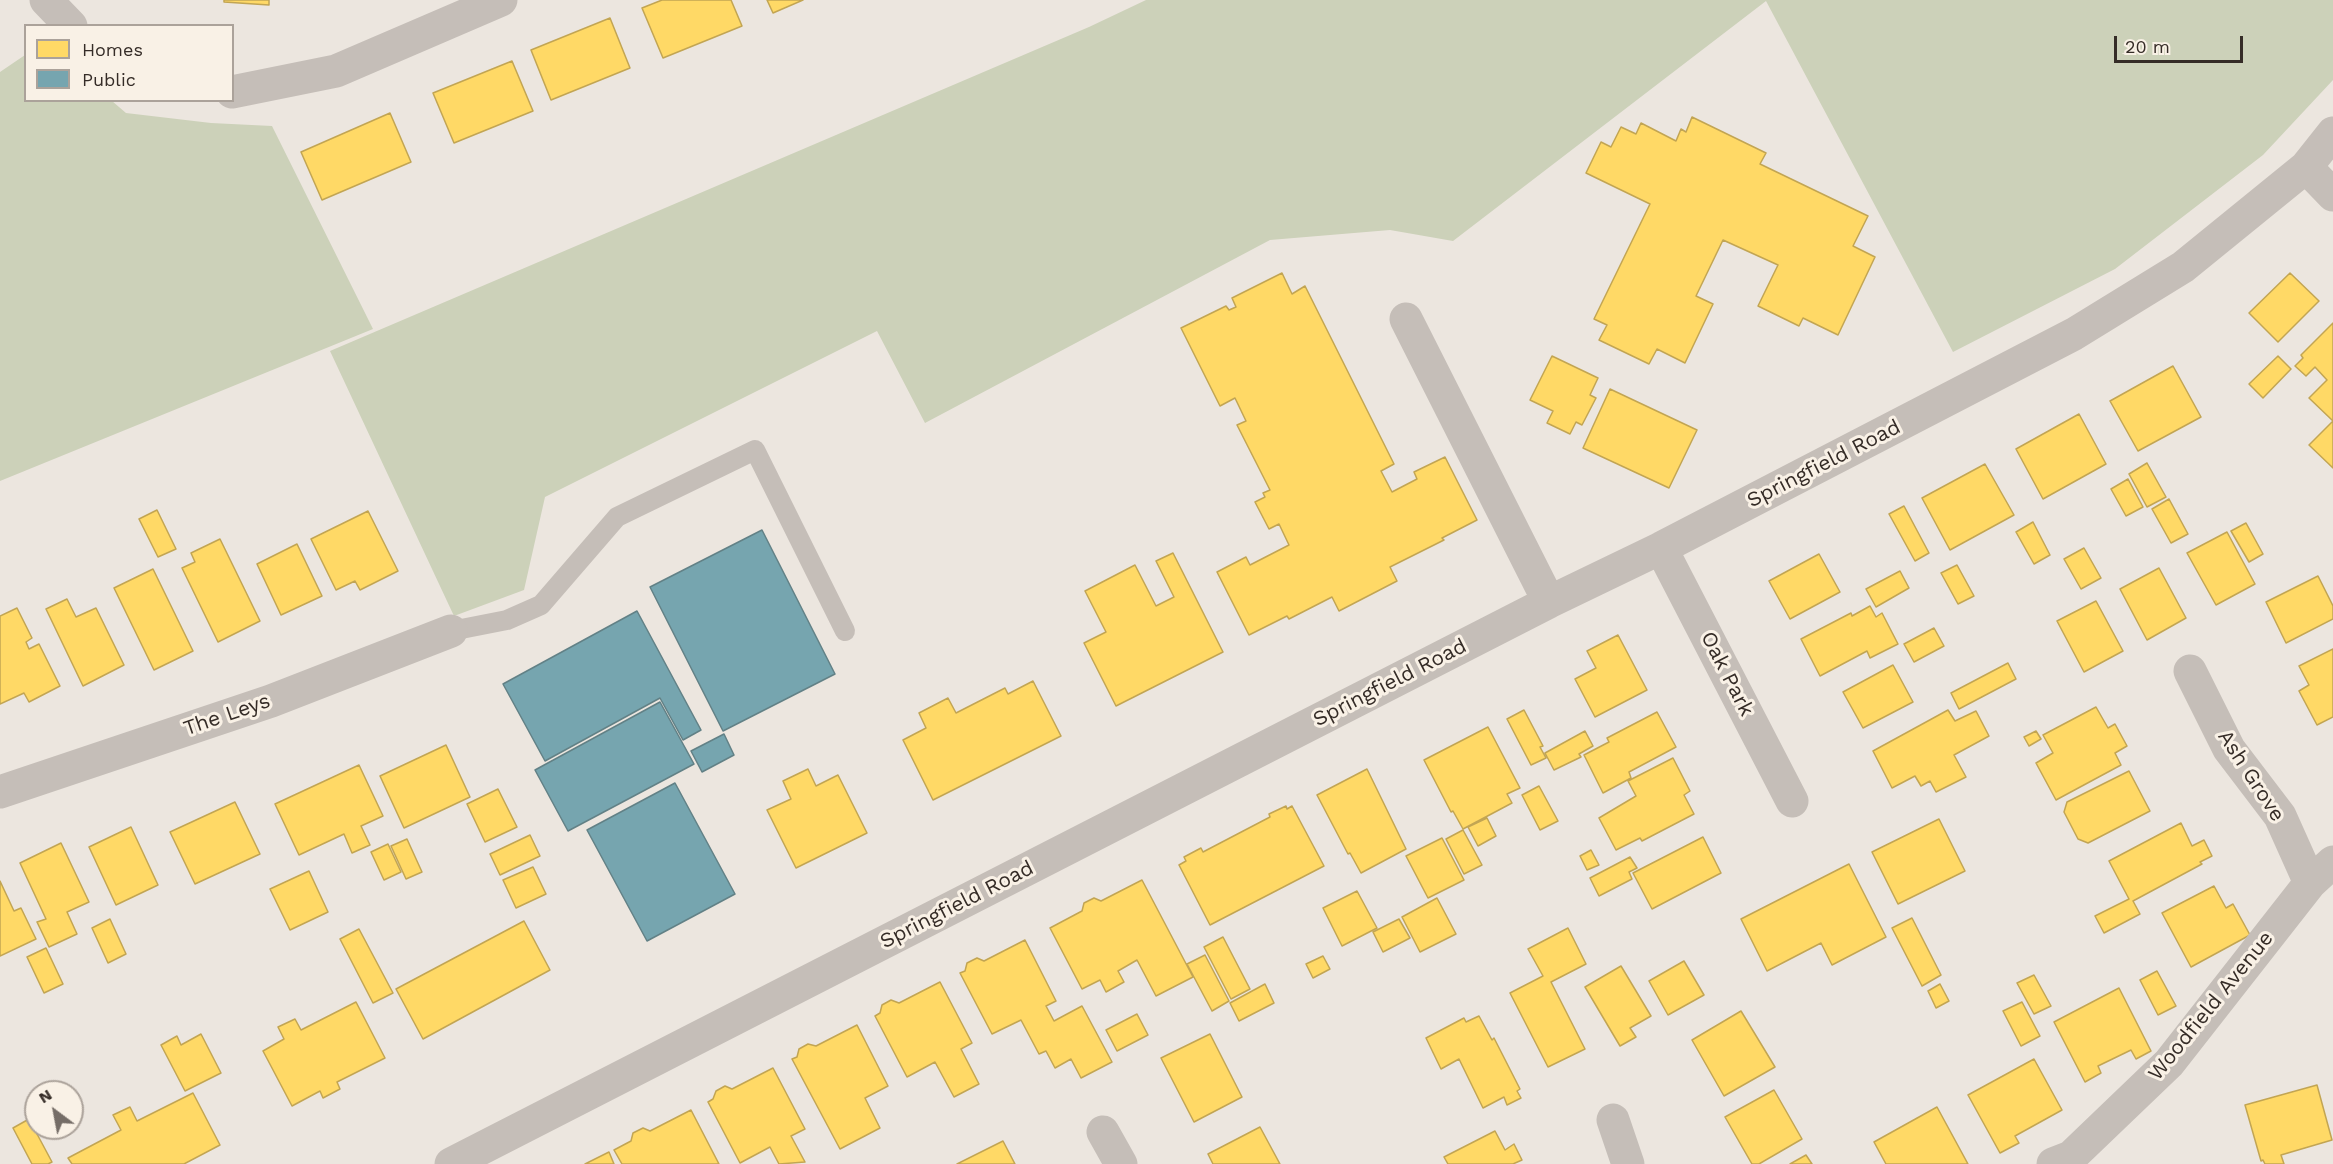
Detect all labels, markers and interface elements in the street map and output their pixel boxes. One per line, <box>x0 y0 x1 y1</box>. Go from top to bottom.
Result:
legend <box>24 24 234 102</box>
scale bar <box>2117 24 2246 62</box>
text: 20 m <box>2125 36 2170 57</box>
text: Homes <box>82 39 143 60</box>
text: Public <box>82 69 136 90</box>
street label: Springfield Road <box>1743 414 1905 514</box>
street label: Oak Park <box>1695 627 1759 721</box>
street label: Springfield Road <box>1309 633 1471 733</box>
street label: The Leys <box>180 688 274 742</box>
street label: Ash Grove <box>2212 726 2290 826</box>
street label: Springfield Road <box>876 855 1038 955</box>
street label: Woodfield Avenue <box>2143 926 2279 1086</box>
north arrow <box>24 1080 84 1140</box>
text: N <box>35 1085 55 1107</box>

